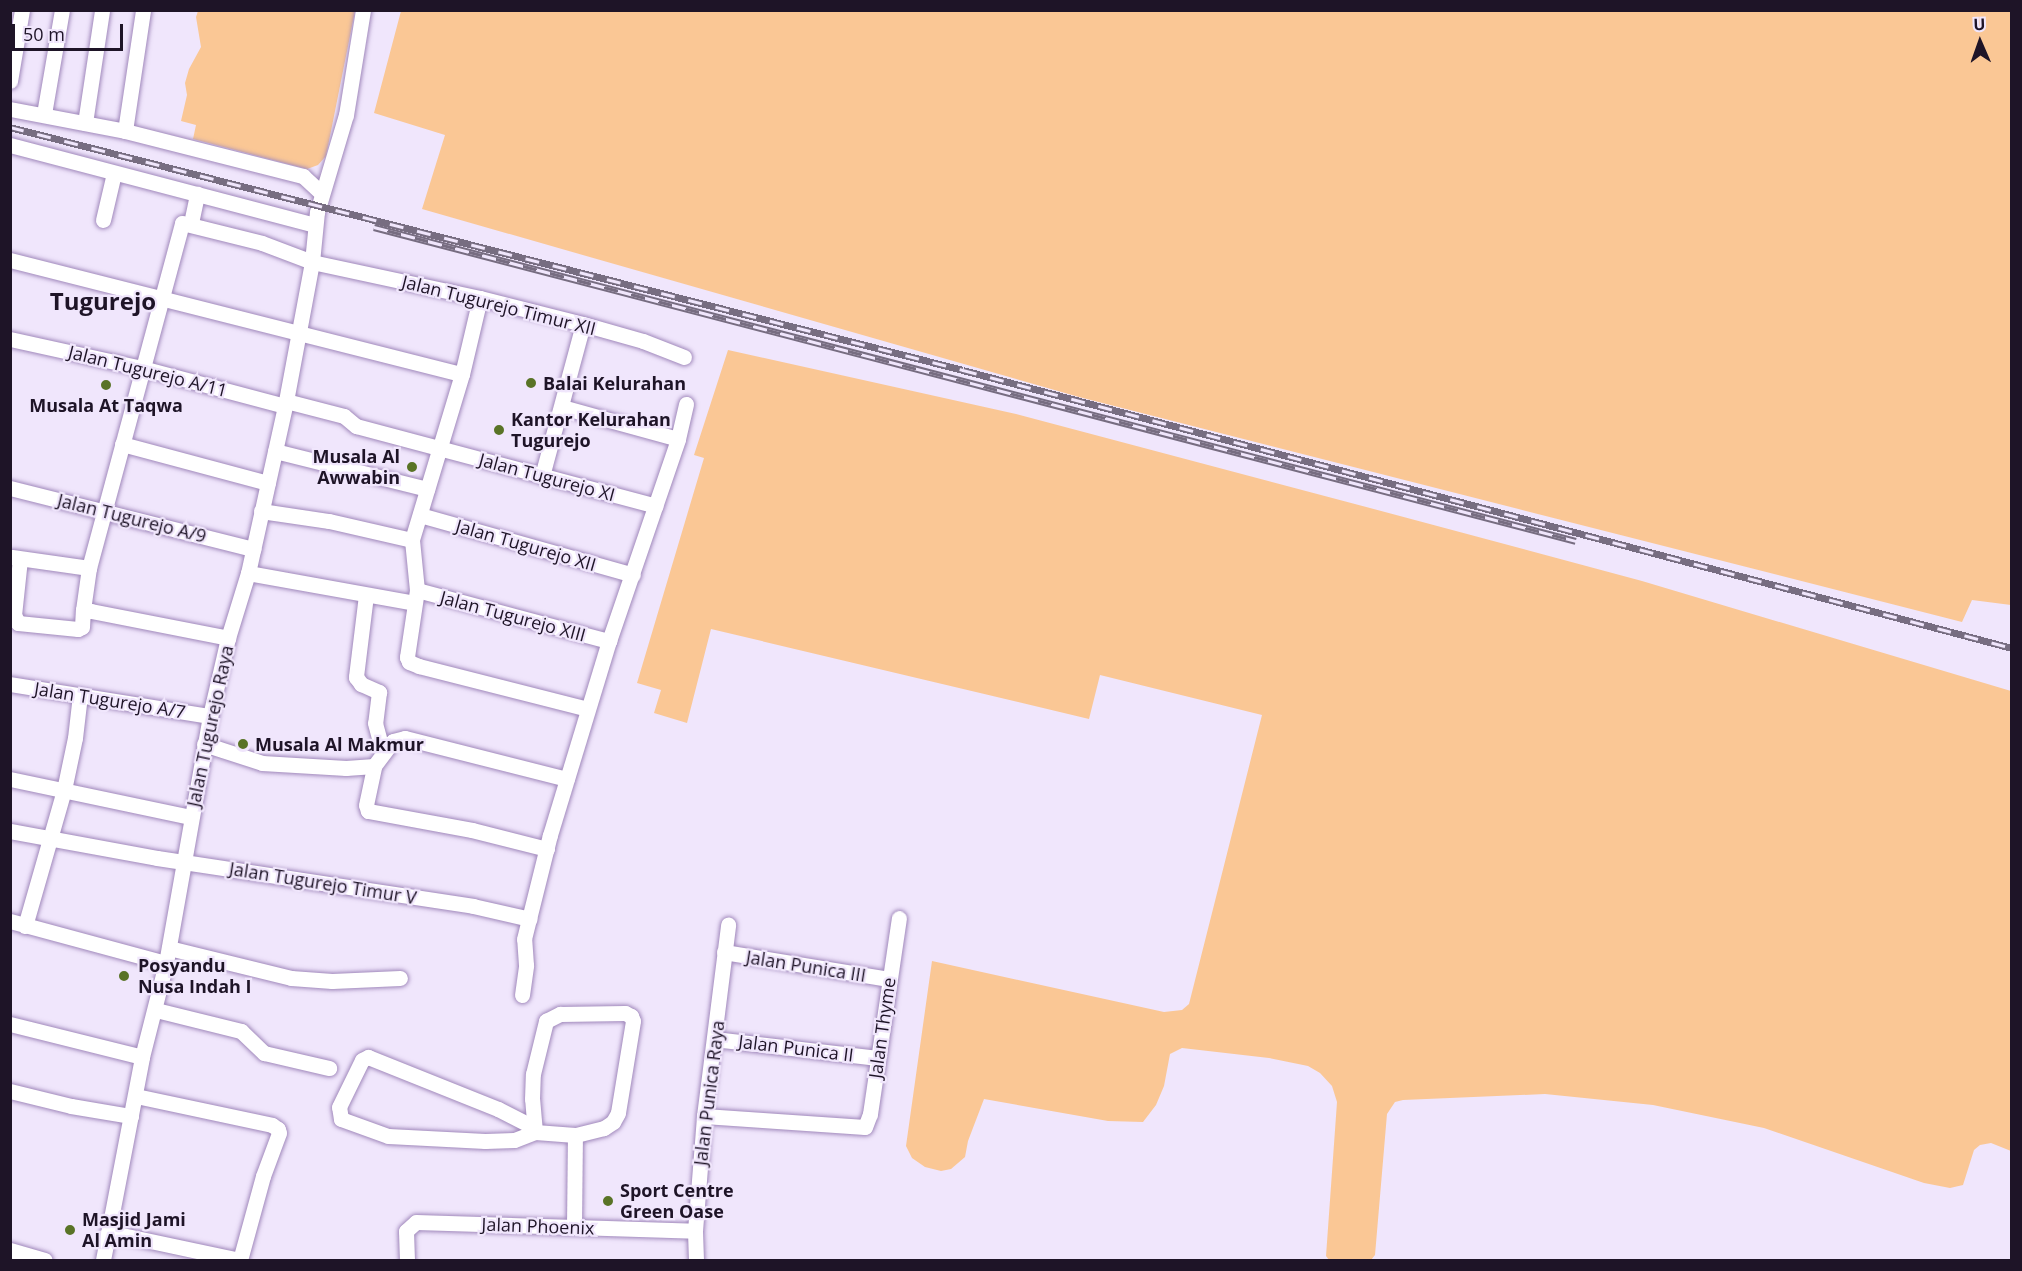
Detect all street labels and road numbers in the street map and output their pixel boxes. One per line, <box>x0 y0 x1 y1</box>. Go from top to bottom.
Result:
street label: Jalan Tugurejo Timur XII <box>400 270 598 340</box>
street label: Jalan Tugurejo A/11 <box>66 341 230 401</box>
street label: Jalan Tugurejo XI <box>477 448 617 506</box>
street label: Jalan Tugurejo A/9 <box>55 489 209 547</box>
street label: Jalan Tugurejo XII <box>453 515 599 575</box>
street label: Jalan Tugurejo XIII <box>438 586 588 646</box>
street label: Jalan Tugurejo Raya <box>182 643 238 809</box>
street label: Jalan Tugurejo A/7 <box>33 677 187 723</box>
street label: Jalan Tugurejo Timur V <box>228 858 418 908</box>
street label: Jalan Punica III <box>745 946 867 986</box>
street label: Jalan Thyme <box>864 976 900 1080</box>
street label: Jalan Punica Raya <box>689 1019 729 1167</box>
street label: Jalan Punica II <box>737 1030 855 1066</box>
street label: Jalan Phoenix <box>481 1213 595 1239</box>

